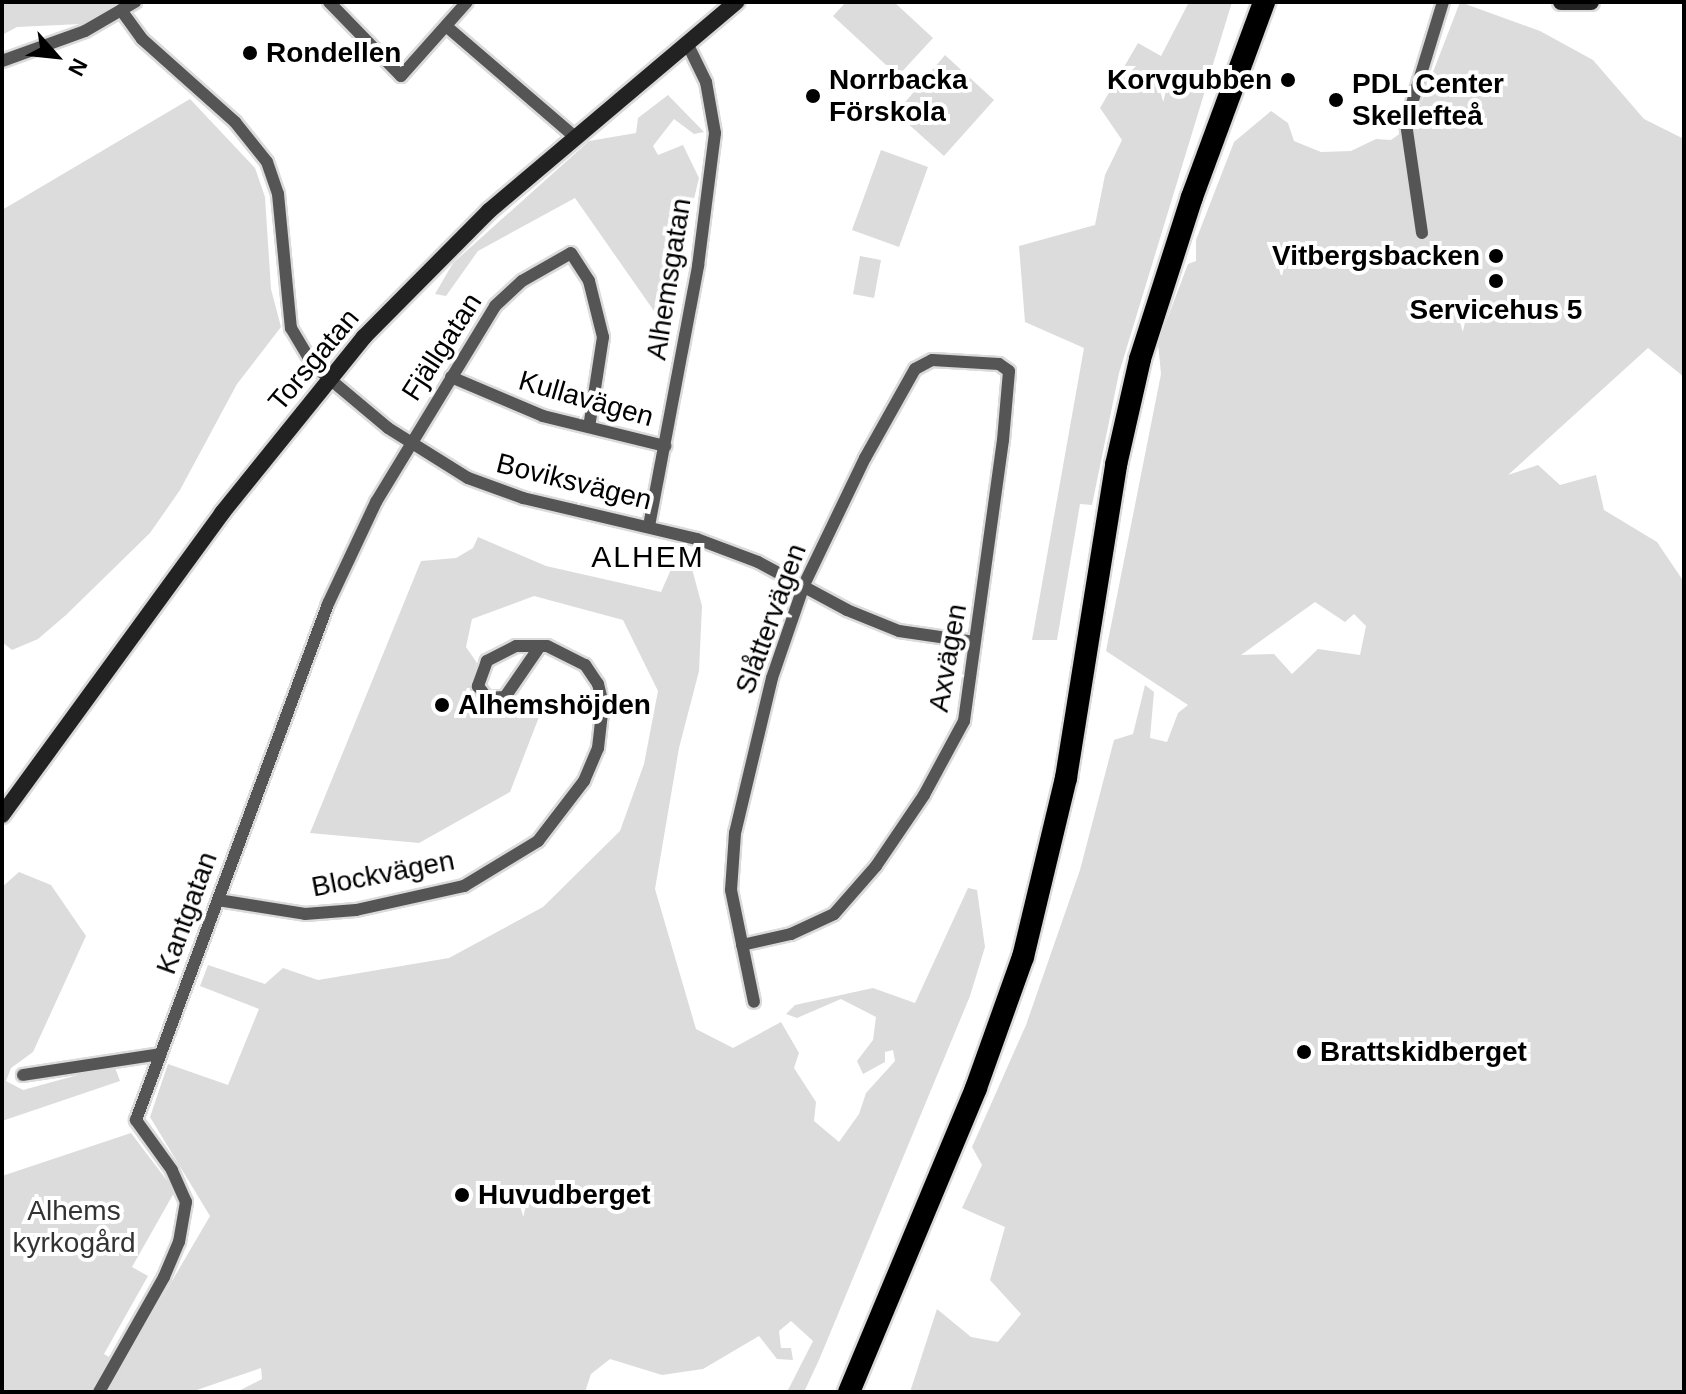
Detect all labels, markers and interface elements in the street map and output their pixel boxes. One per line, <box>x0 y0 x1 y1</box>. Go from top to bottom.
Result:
north arrow <box>16 16 96 96</box>
place label: Rondellen <box>266 36 401 70</box>
marker: Rondellen <box>241 44 259 62</box>
text: N <box>63 54 93 80</box>
place label: Norrbacka Förskola <box>829 63 968 129</box>
place label: Korvgubben <box>1107 63 1272 97</box>
place label: PDL Center Skellefteå <box>1352 67 1504 133</box>
marker: Korvgubben <box>1279 71 1297 89</box>
marker: Norrbacka Förskola <box>804 87 822 105</box>
marker: PDL Center Skellefteå <box>1327 91 1345 109</box>
street label: Alhemsgatan <box>640 196 698 362</box>
place label: Vitbergsbacken <box>1272 239 1480 273</box>
marker: Vitbergsbacken <box>1487 247 1505 265</box>
marker: Servicehus 5 <box>1487 272 1505 290</box>
street label: Fjällgatan <box>395 287 489 407</box>
place label: Servicehus 5 <box>1410 293 1582 327</box>
street label: Torsgatan <box>262 302 366 418</box>
street label: Kullavägen <box>515 364 657 434</box>
street label: Boviksvägen <box>493 446 655 518</box>
district label: ALHEM <box>591 539 705 575</box>
street label: Slåttervägen <box>728 539 814 699</box>
street label: Axvägen <box>922 601 974 715</box>
place label: Alhemshöjden <box>458 688 651 722</box>
marker: Alhemshöjden <box>433 696 451 714</box>
street label: Blockvägen <box>309 844 457 904</box>
street label: Kantgatan <box>149 847 225 979</box>
place label: Brattskidberget <box>1320 1035 1527 1069</box>
marker: Brattskidberget <box>1295 1043 1313 1061</box>
place label: Huvudberget <box>478 1178 651 1212</box>
marker: Huvudberget <box>453 1186 471 1204</box>
park label: Alhems kyrkogård <box>13 1194 135 1260</box>

